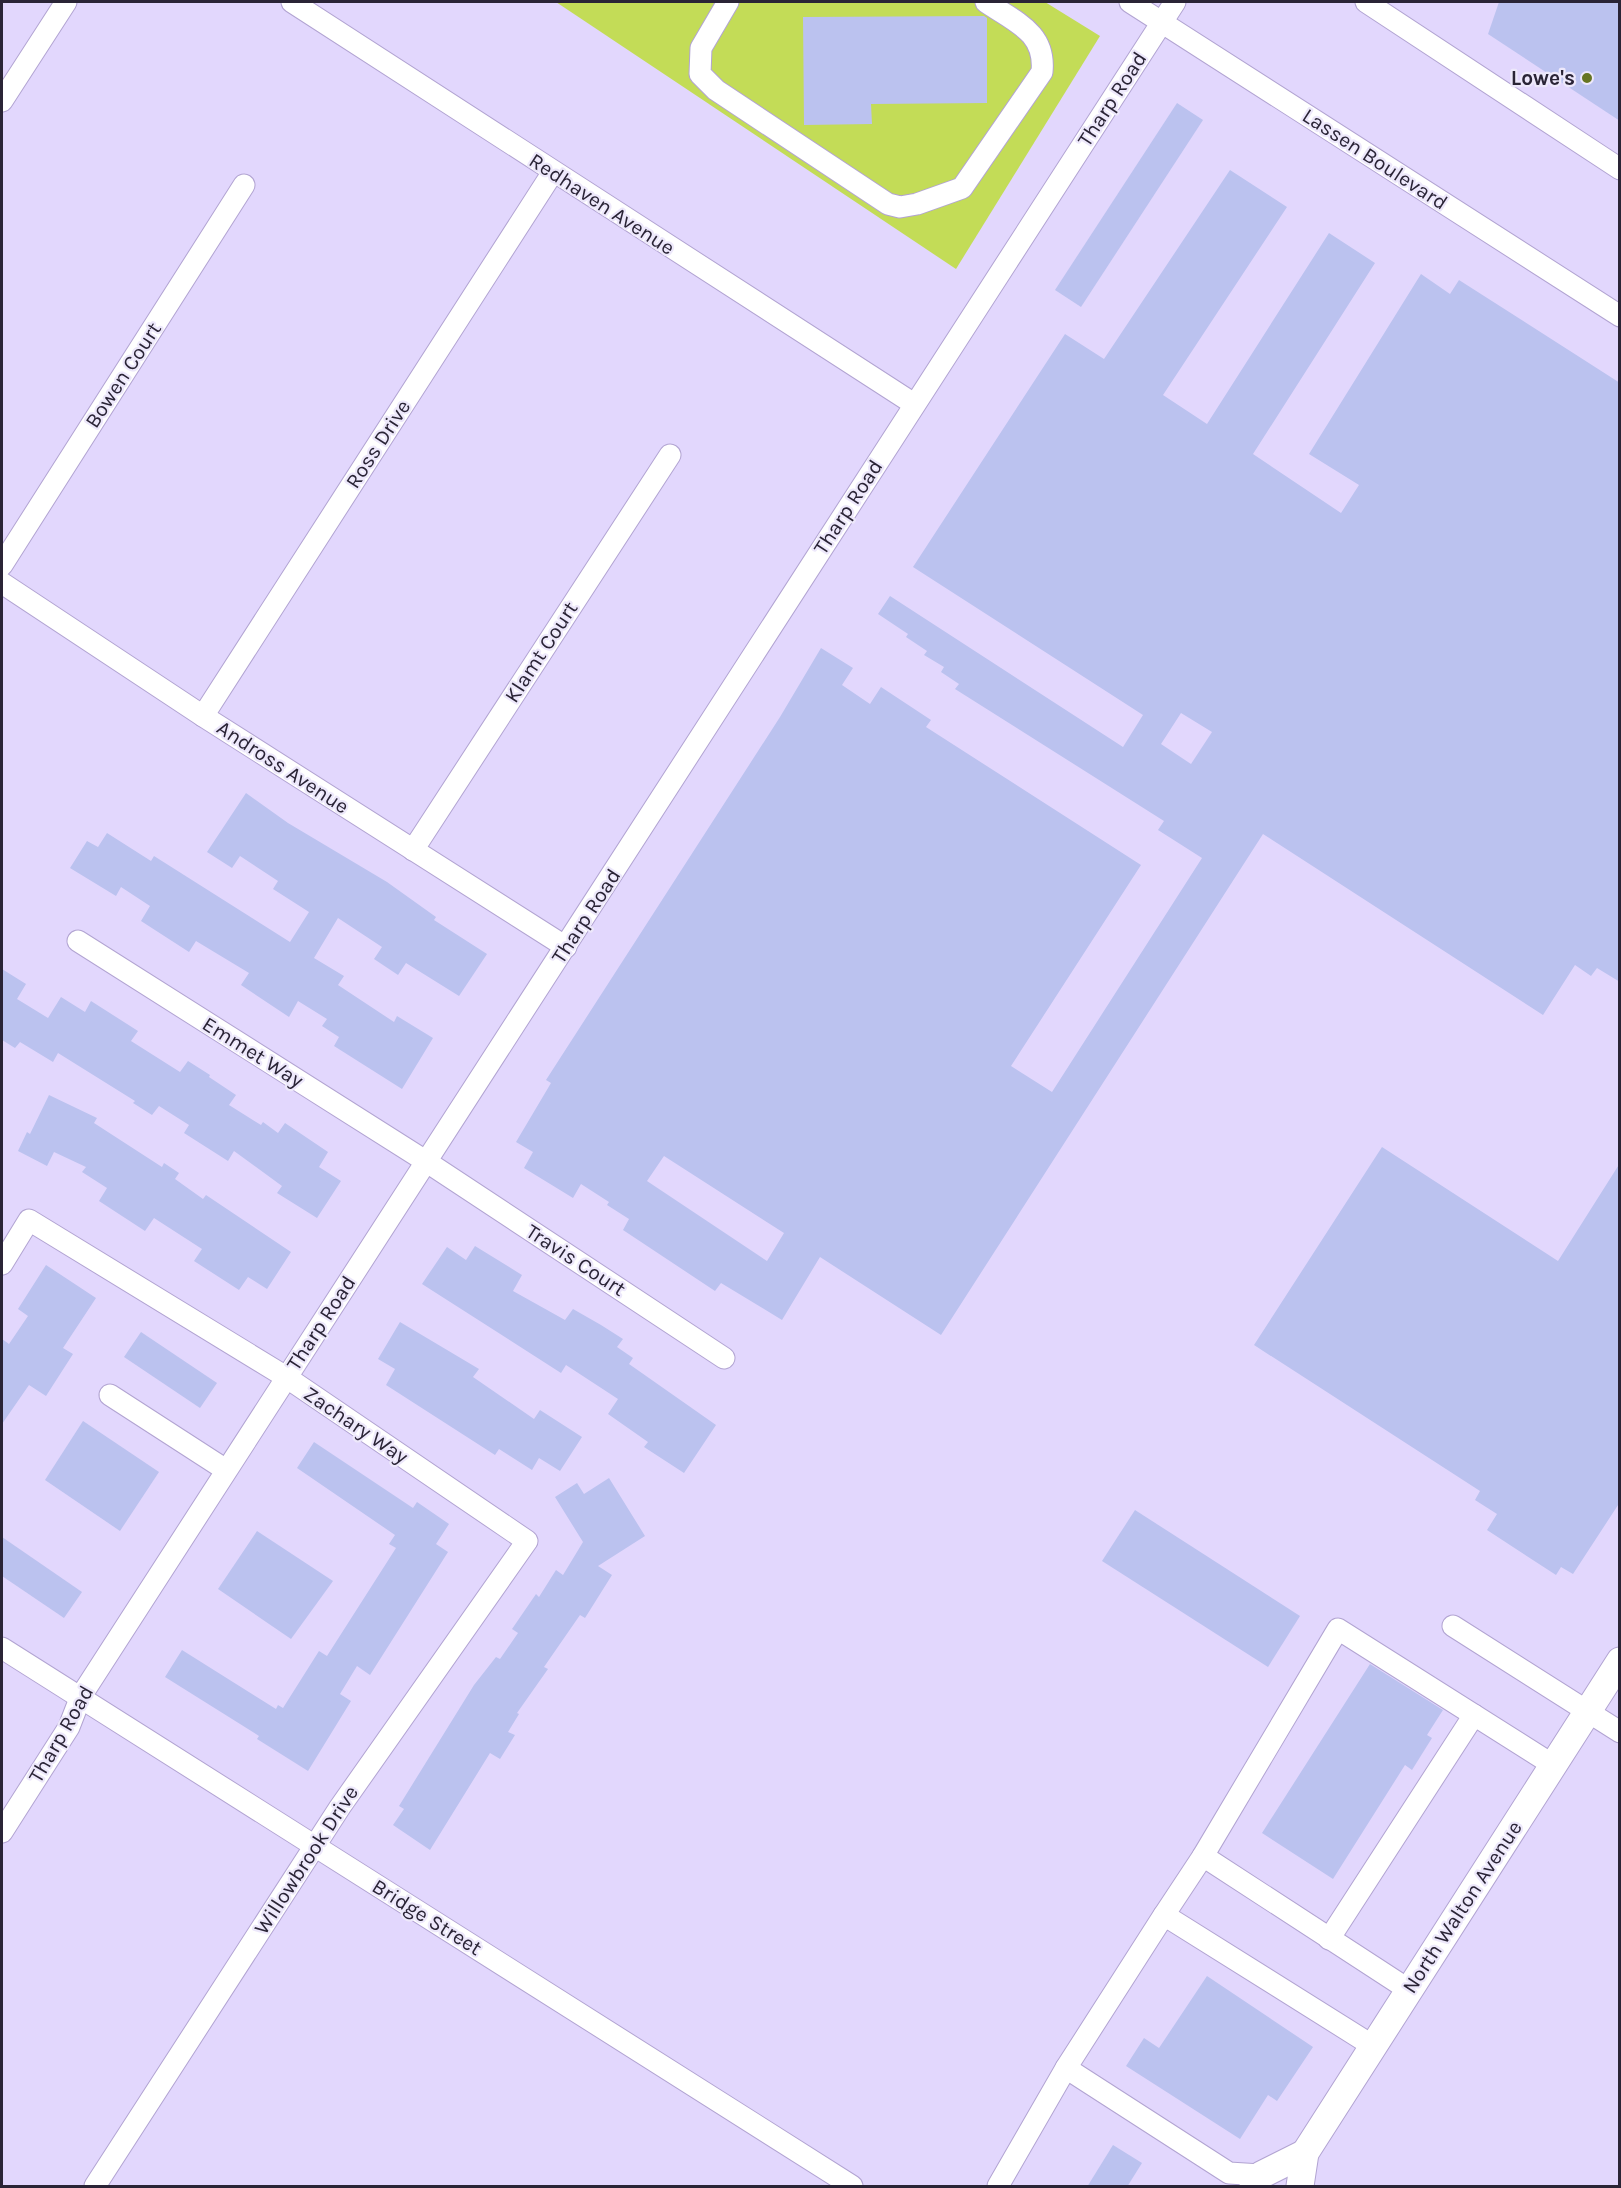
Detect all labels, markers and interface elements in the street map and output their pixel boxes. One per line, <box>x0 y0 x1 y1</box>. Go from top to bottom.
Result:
street label: Tharp Road <box>1073 47 1151 151</box>
place label: Lowe's <box>1511 66 1575 90</box>
marker: Lowe's <box>1580 71 1594 85</box>
street label: Lassen Boulevard <box>1298 103 1452 215</box>
street label: Redhaven Avenue <box>525 148 679 260</box>
street label: Bowen Court <box>80 318 166 432</box>
street label: Ross Drive <box>341 395 415 493</box>
street label: Tharp Road <box>809 455 887 559</box>
street label: Klamt Court <box>500 597 583 707</box>
street label: Andross Avenue <box>213 715 353 819</box>
street label: Tharp Road <box>547 864 625 968</box>
street label: Emmet Way <box>198 1012 308 1093</box>
street label: Travis Court <box>522 1219 630 1301</box>
street label: Tharp Road <box>282 1271 360 1375</box>
street label: Zachary Way <box>299 1381 413 1469</box>
street label: Tharp Road <box>24 1681 98 1787</box>
street label: Willowbrook Drive <box>249 1781 363 1939</box>
street label: North Walton Avenue <box>1397 1816 1527 1998</box>
street label: Bridge Street <box>368 1874 486 1960</box>

